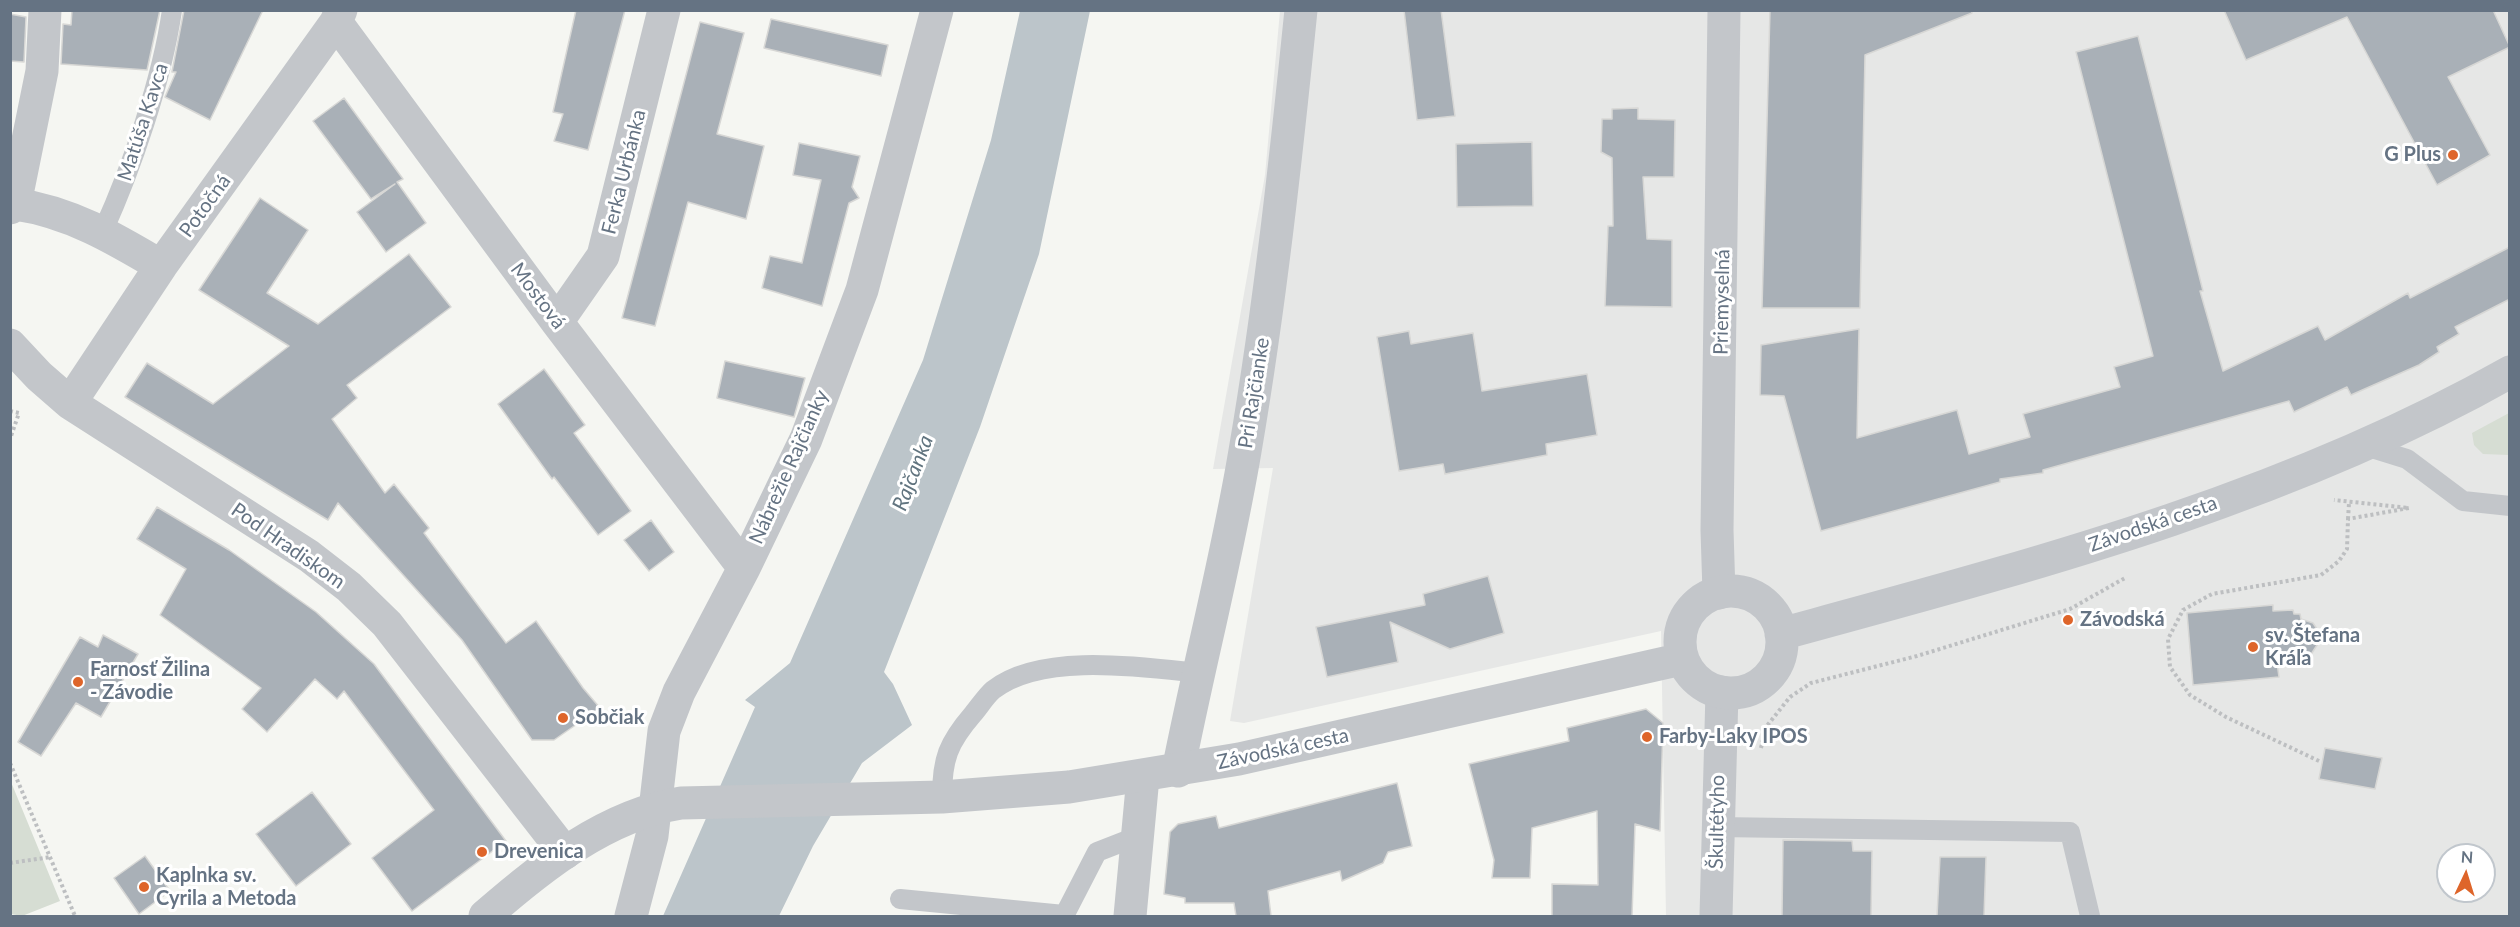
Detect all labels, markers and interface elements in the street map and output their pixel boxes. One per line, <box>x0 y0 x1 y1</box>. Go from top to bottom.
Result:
street label: Matúša Kavca <box>113 60 173 184</box>
street label: Ferka Urbánka <box>597 107 651 237</box>
place label: G Plus <box>2384 143 2441 167</box>
marker: G Plus <box>2446 148 2460 162</box>
street label: Potočná <box>174 170 236 242</box>
street label: Priemyselná <box>1709 249 1735 355</box>
street label: Mostová <box>505 258 571 334</box>
street label: Pri Rajčianke <box>1233 336 1275 450</box>
street label: Nábrežie Rajčianky <box>744 386 834 548</box>
water label: Rajčanka <box>887 432 939 514</box>
street label: Závodská cesta <box>2086 491 2220 557</box>
street label: Pod Hradiskom <box>226 498 350 594</box>
place label: Závodská <box>2080 608 2165 632</box>
marker: Závodská <box>2061 613 2075 627</box>
place label: sv. Štefana Kráľa <box>2265 624 2360 671</box>
marker: sv. Štefana Kráľa <box>2246 640 2260 654</box>
place label: Farnosť Žilina - Závodie <box>90 658 210 705</box>
marker: Farnosť Žilina - Závodie <box>71 675 85 689</box>
place label: Sobčiak <box>575 706 644 730</box>
marker: Sobčiak <box>556 711 570 725</box>
street label: Závodská cesta <box>1215 723 1351 775</box>
place label: Farby-Laky IPOS <box>1659 725 1808 749</box>
marker: Farby-Laky IPOS <box>1640 730 1654 744</box>
street label: Škultétyho <box>1704 775 1730 869</box>
place label: Drevenica <box>494 840 584 864</box>
north arrow <box>2436 843 2496 903</box>
marker: Drevenica <box>475 845 489 859</box>
text: N <box>2460 847 2474 866</box>
place label: Kaplnka sv. Cyrila a Metoda <box>156 864 296 911</box>
marker: Kaplnka sv. Cyrila a Metoda <box>137 880 151 894</box>

